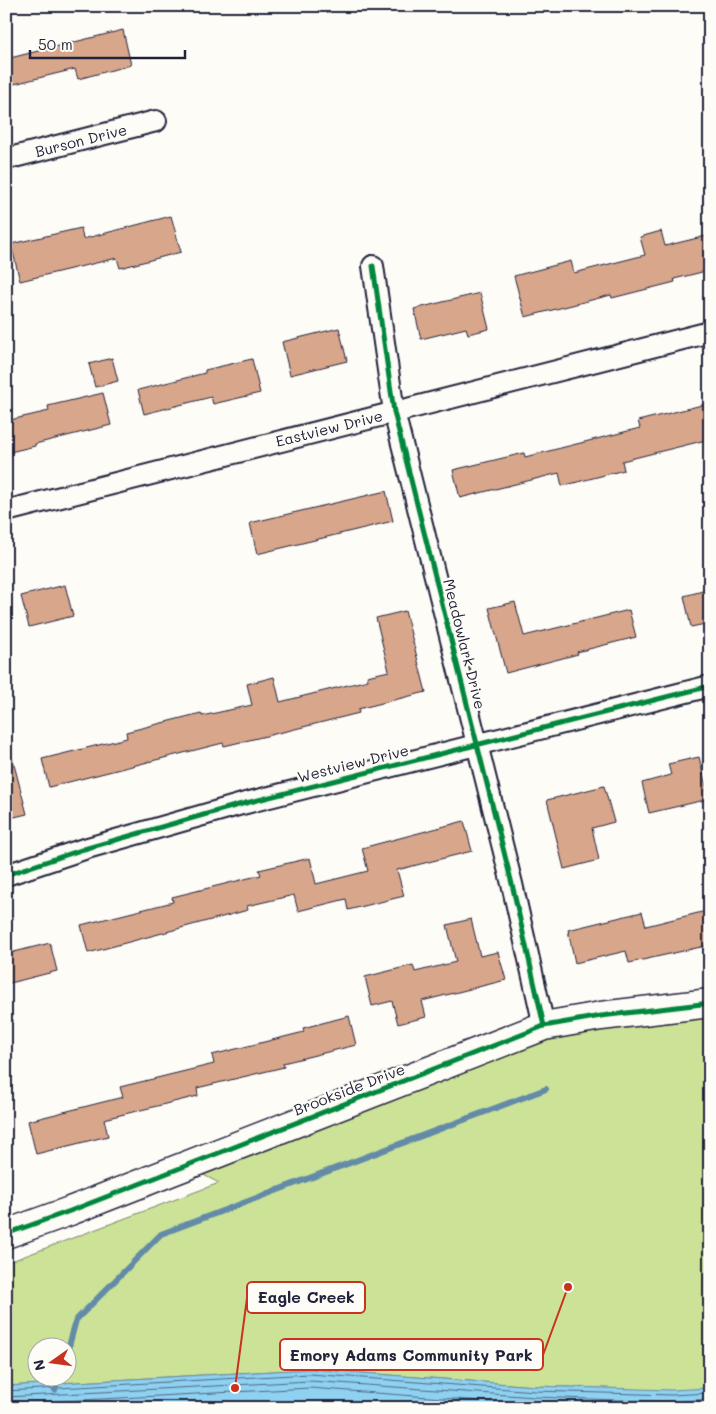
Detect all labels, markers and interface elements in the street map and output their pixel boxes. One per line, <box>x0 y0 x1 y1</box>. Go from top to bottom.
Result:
scale bar <box>30 28 185 60</box>
text: 50 m <box>38 34 73 54</box>
street label: Burson Drive <box>33 119 129 161</box>
street label: Eastview Drive <box>273 405 385 451</box>
street label: Meadowlark Drive <box>439 577 491 711</box>
street label: Westview Drive <box>295 739 411 787</box>
street label: Brookside Drive <box>290 1059 408 1119</box>
callout: Eagle Creek <box>247 1282 365 1313</box>
text: Eagle Creek <box>257 1286 355 1307</box>
north arrow <box>28 1336 78 1386</box>
callout: Emory Adams Community Park <box>280 1339 543 1370</box>
text: Emory Adams Community Park <box>289 1344 533 1365</box>
text: N <box>28 1358 49 1373</box>

